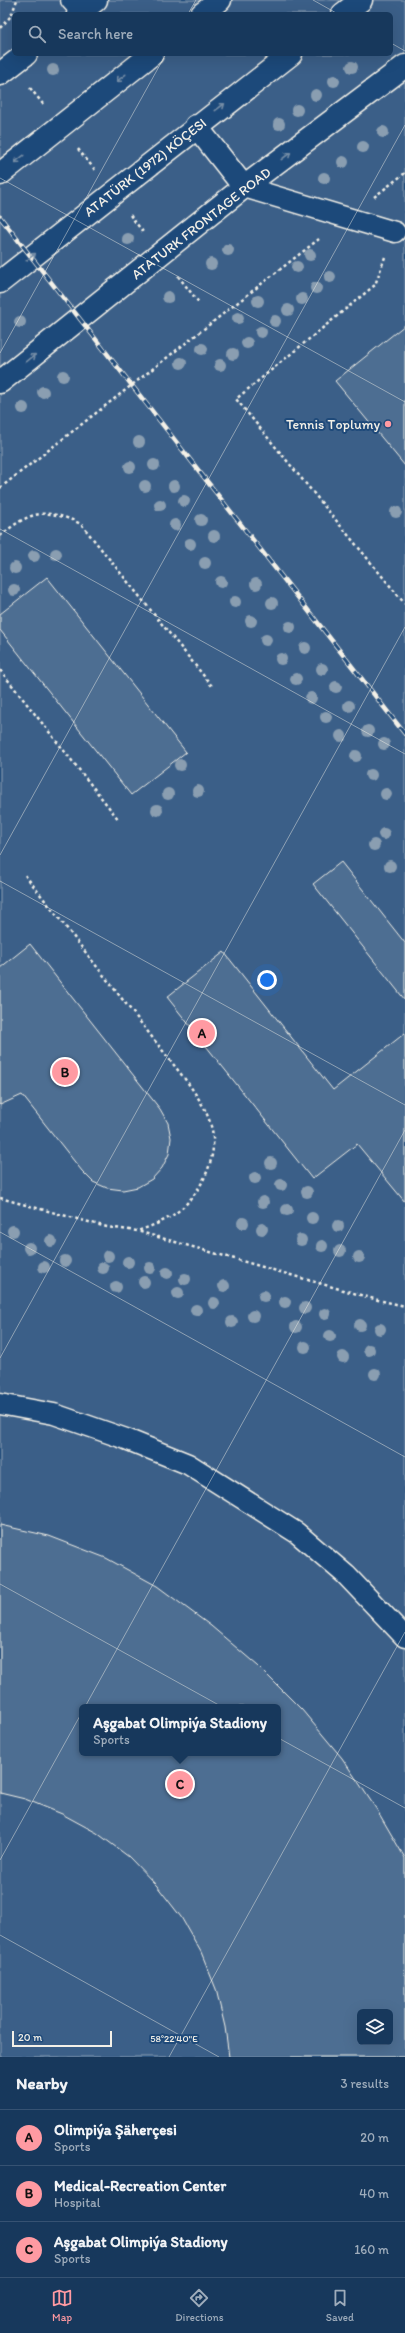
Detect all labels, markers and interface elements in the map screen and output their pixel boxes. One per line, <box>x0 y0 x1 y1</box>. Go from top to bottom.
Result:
search box <box>12 12 393 56</box>
icon: search <box>26 23 48 45</box>
text: Search here <box>58 25 133 43</box>
one-way arrow <box>116 74 127 83</box>
one-way arrow <box>215 103 226 112</box>
street label: ATATÜRK (1972) KÖÇESI <box>81 114 210 220</box>
one-way arrow <box>281 152 292 160</box>
one-way arrow <box>14 154 25 163</box>
street label: ATATURK FRONTAGE ROAD <box>128 164 274 283</box>
one-way arrow <box>25 253 36 262</box>
one-way arrow <box>25 354 36 362</box>
place label: Tennis Toplumy <box>286 416 380 433</box>
marker: Tennis Toplumy <box>383 419 393 429</box>
your location <box>257 970 277 990</box>
pin: A <box>189 1018 215 1048</box>
pin: B <box>52 1057 78 1087</box>
popup <box>79 1704 281 1756</box>
text: Aşgabat Olimpiýa Stadiony <box>93 1714 267 1732</box>
text: Sports <box>93 1732 130 1747</box>
pin: C <box>167 1769 193 1799</box>
map controls <box>357 2009 393 2045</box>
button: layers <box>357 2009 393 2045</box>
scale bar <box>12 2029 112 2048</box>
text: 20 m <box>18 2031 42 2044</box>
text: 58°22'40"E <box>150 2032 198 2045</box>
text: Nearby <box>16 2073 68 2093</box>
text: 3 results <box>340 2076 389 2091</box>
text: Olimpiýa Şäherçesi <box>54 2121 177 2139</box>
text: A <box>25 2130 33 2145</box>
text: 20 m <box>360 2130 389 2145</box>
text: Sports <box>54 2139 90 2154</box>
text: Medical-Recreation Center <box>54 2177 226 2195</box>
text: B <box>25 2186 33 2201</box>
text: 40 m <box>359 2186 389 2201</box>
text: Hospital <box>54 2195 101 2210</box>
text: Aşgabat Olimpiýa Stadiony <box>54 2233 227 2251</box>
text: C <box>25 2242 33 2257</box>
text: 160 m <box>354 2242 389 2257</box>
text: Sports <box>54 2251 90 2266</box>
tab: Map <box>51 2287 73 2324</box>
tab: Directions <box>175 2287 224 2324</box>
tab: Saved <box>326 2287 354 2324</box>

